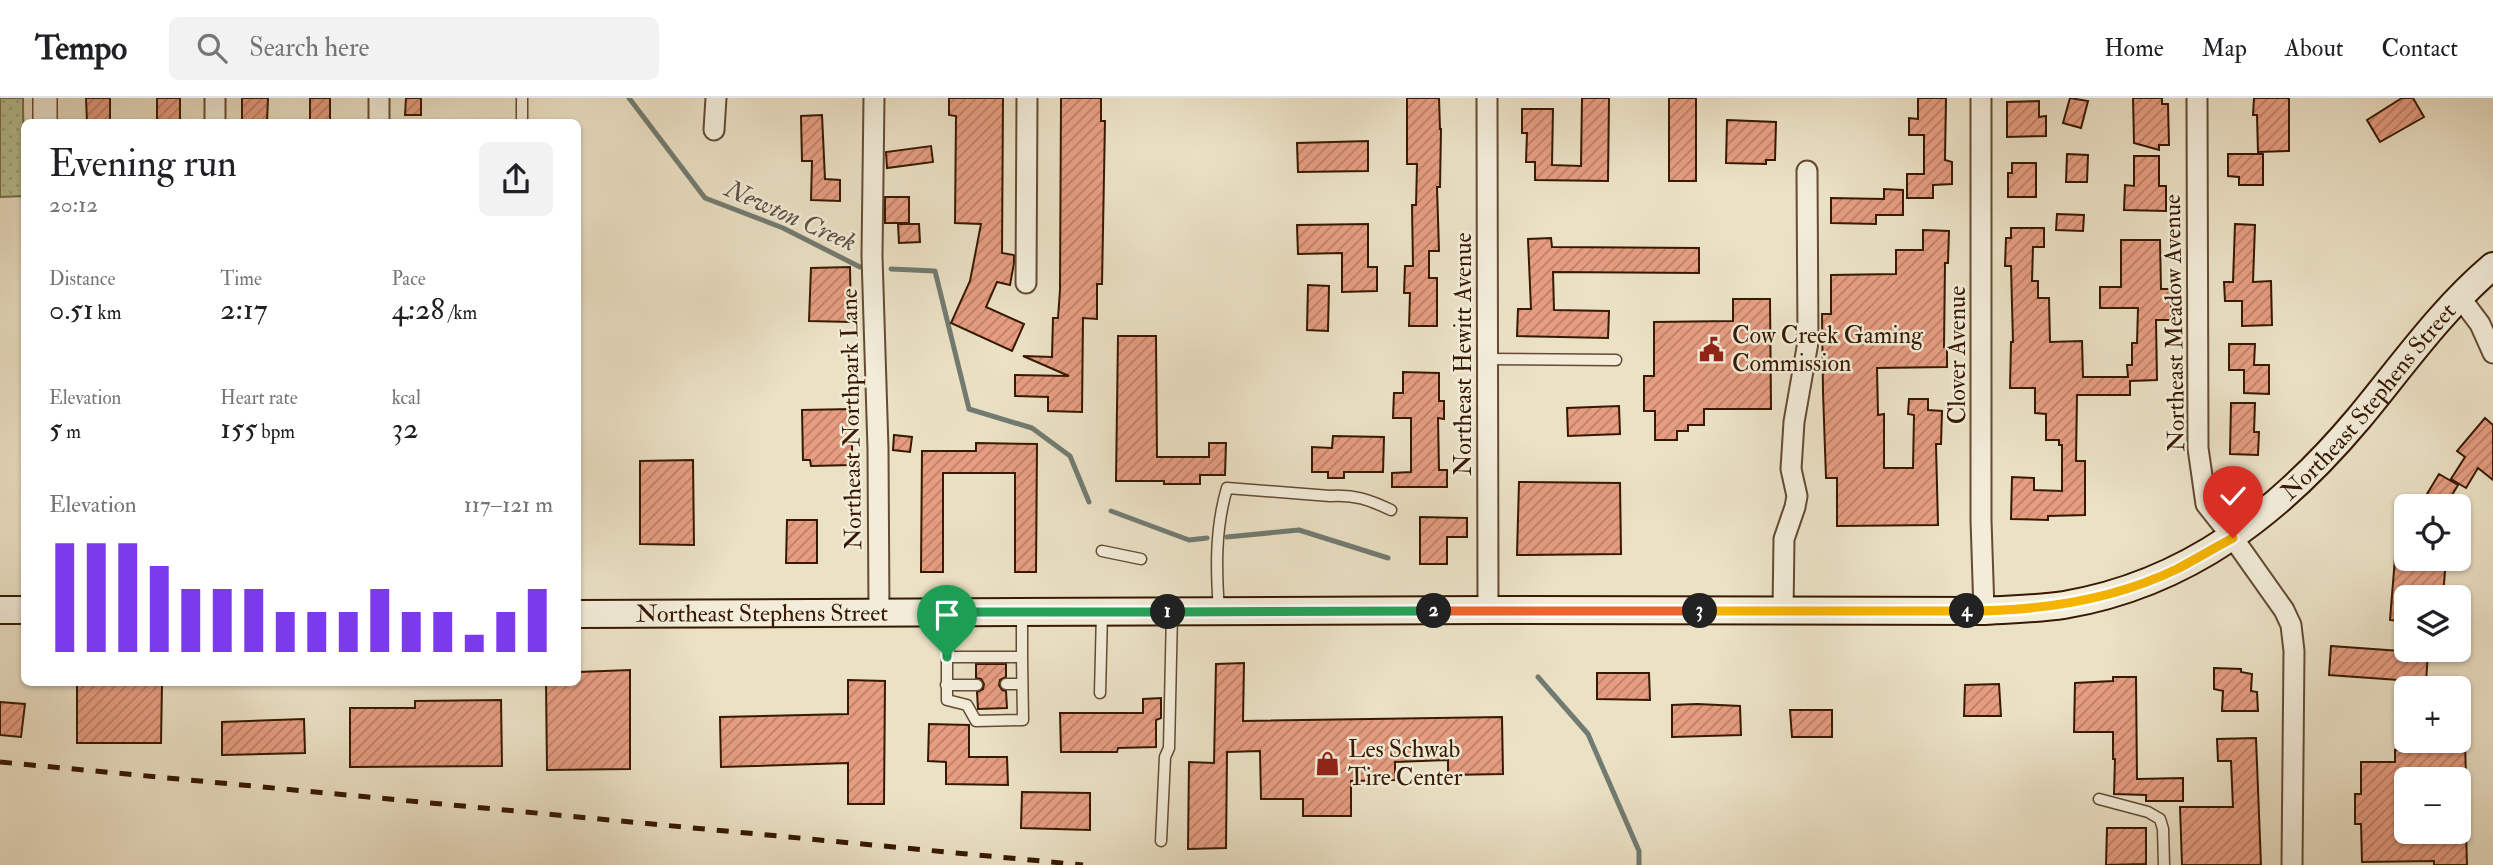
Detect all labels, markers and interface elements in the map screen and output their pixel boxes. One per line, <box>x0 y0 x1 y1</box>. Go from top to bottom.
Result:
search box <box>169 17 659 80</box>
text: Tempo <box>35 28 127 69</box>
icon: search <box>193 29 231 67</box>
text: Search here <box>249 32 369 64</box>
text: Home <box>2104 33 2164 64</box>
text: Map <box>2202 33 2247 64</box>
text: About <box>2285 33 2344 64</box>
text: Contact <box>2382 33 2458 64</box>
text: Evening run <box>49 140 237 188</box>
button: share <box>479 142 553 216</box>
water label: Newton Creek <box>718 172 861 259</box>
text: 20:12 <box>49 190 98 219</box>
street label: Northeast Meadow Avenue <box>2157 194 2192 452</box>
street label: Northeast Hewitt Avenue <box>1448 232 1479 476</box>
text: Distance <box>49 267 115 291</box>
text: Time <box>220 267 262 291</box>
text: Pace <box>392 267 426 291</box>
street label: Clover Avenue <box>1942 286 1973 424</box>
street label: Northeast Northpark Lane <box>834 288 869 550</box>
text: 0.51 <box>49 291 94 328</box>
text: 2:17 <box>220 291 267 328</box>
text: 4:28 <box>392 291 445 328</box>
street label: Northeast Stephens Street <box>2274 296 2463 507</box>
text: km <box>94 301 121 325</box>
text: /km <box>445 301 477 325</box>
place label: Cow Creek Gaming Commission <box>1732 320 1924 379</box>
public building icon: Cow Creek Gaming Commission <box>1698 335 1726 363</box>
text: Elevation <box>49 386 121 410</box>
text: Heart rate <box>220 386 298 410</box>
text: kcal <box>392 386 421 410</box>
text: 5 <box>49 410 62 447</box>
text: 155 <box>220 410 257 447</box>
text: 32 <box>392 410 418 447</box>
text: m <box>62 420 81 444</box>
text: bpm <box>257 420 295 444</box>
pin <box>2203 466 2263 538</box>
icon: check <box>2214 477 2252 515</box>
text: Elevation <box>49 490 137 519</box>
text: 117–121 m <box>464 490 553 519</box>
map controls <box>2394 494 2471 844</box>
button: locate <box>2394 494 2471 571</box>
pin <box>917 585 977 657</box>
button: layers <box>2394 585 2471 662</box>
pin: 1 <box>1150 594 1186 630</box>
pin: 2 <box>1416 594 1452 628</box>
pin: 3 <box>1682 594 1718 628</box>
pin: 4 <box>1950 594 1984 628</box>
icon: arrive <box>928 596 966 634</box>
street label: Northeast Stephens Street <box>636 598 888 630</box>
text: 2 <box>1429 598 1438 622</box>
text: 3 <box>1696 598 1703 622</box>
text: 4 <box>1961 598 1972 622</box>
text: 1 <box>1164 599 1171 623</box>
button: + <box>2394 676 2471 753</box>
place label: Les Schwab Tire Center <box>1348 734 1463 793</box>
shop icon: Les Schwab Tire Center <box>1314 749 1342 777</box>
button: − <box>2394 767 2471 844</box>

